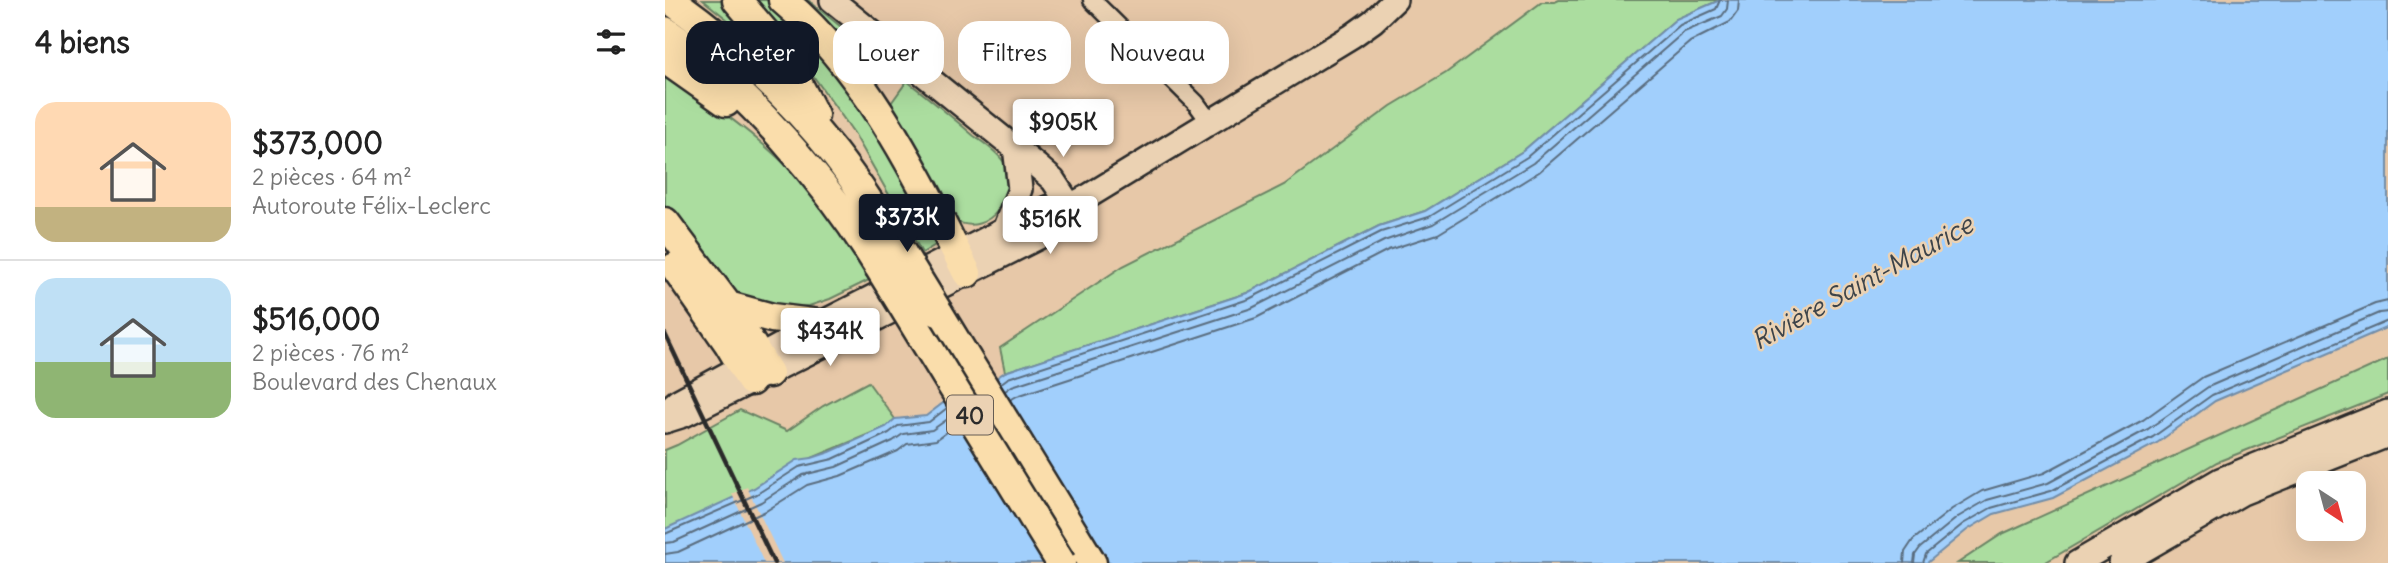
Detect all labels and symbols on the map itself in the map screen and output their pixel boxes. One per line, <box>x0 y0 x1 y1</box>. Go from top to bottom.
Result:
pin: $905K <box>1014 100 1112 159</box>
pin: $373K <box>858 194 956 254</box>
pin: $516K <box>1001 196 1099 256</box>
water label: Rivière Saint-Maurice <box>1745 206 1980 357</box>
pin: $434K <box>781 308 879 368</box>
road number: 40 <box>947 396 993 434</box>
north arrow <box>2296 471 2366 541</box>

